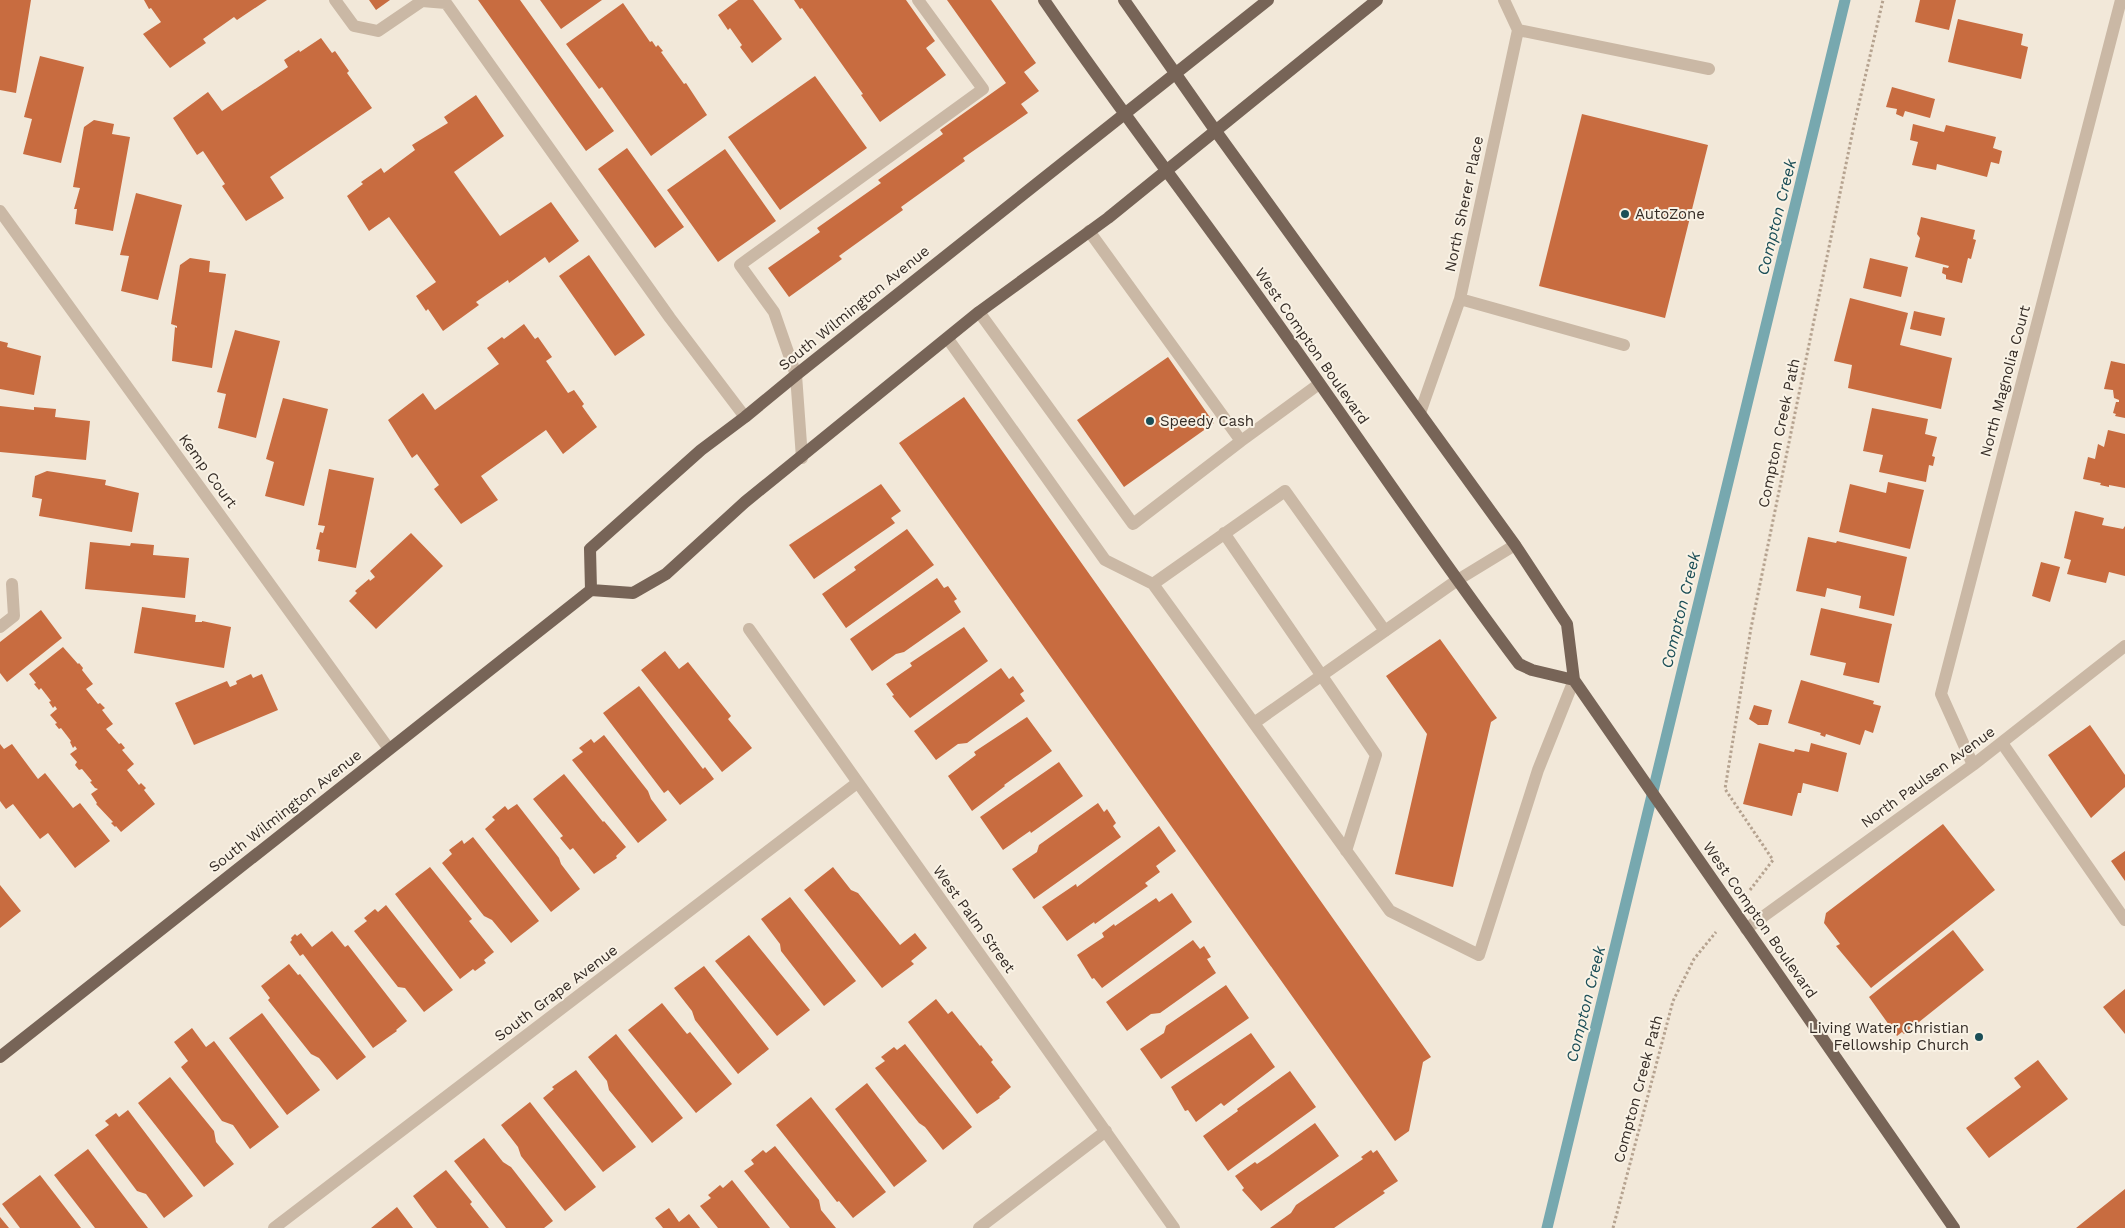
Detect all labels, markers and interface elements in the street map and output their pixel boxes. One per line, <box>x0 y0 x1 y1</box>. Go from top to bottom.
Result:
street label: North Sherer Place <box>1441 134 1487 274</box>
water label: Compton Creek <box>1753 156 1800 277</box>
place label: AutoZone <box>1635 205 1705 223</box>
marker: AutoZone <box>1619 208 1631 220</box>
street label: South Wilmington Avenue <box>775 242 933 374</box>
street label: West Compton Boulevard <box>1251 264 1373 428</box>
street label: North Magnolia Court <box>1976 303 2034 459</box>
street label: Compton Creek Path <box>1754 357 1804 509</box>
place label: Speedy Cash <box>1160 412 1254 430</box>
marker: Speedy Cash <box>1144 415 1156 427</box>
street label: Kemp Court <box>175 430 241 512</box>
water label: Compton Creek <box>1657 549 1704 670</box>
street label: North Paulsen Avenue <box>1858 722 1998 832</box>
street label: South Wilmington Avenue <box>205 746 365 876</box>
street label: West Compton Boulevard <box>1699 838 1821 1002</box>
street label: West Palm Street <box>929 862 1020 977</box>
street label: South Grape Avenue <box>491 941 621 1045</box>
water label: Compton Creek <box>1562 943 1609 1064</box>
street label: Compton Creek Path <box>1610 1013 1666 1165</box>
place label: Living Water Christian Fellowship Church <box>1809 1019 1969 1054</box>
marker: Living Water Christian Fellowship Church <box>1973 1031 1985 1043</box>

